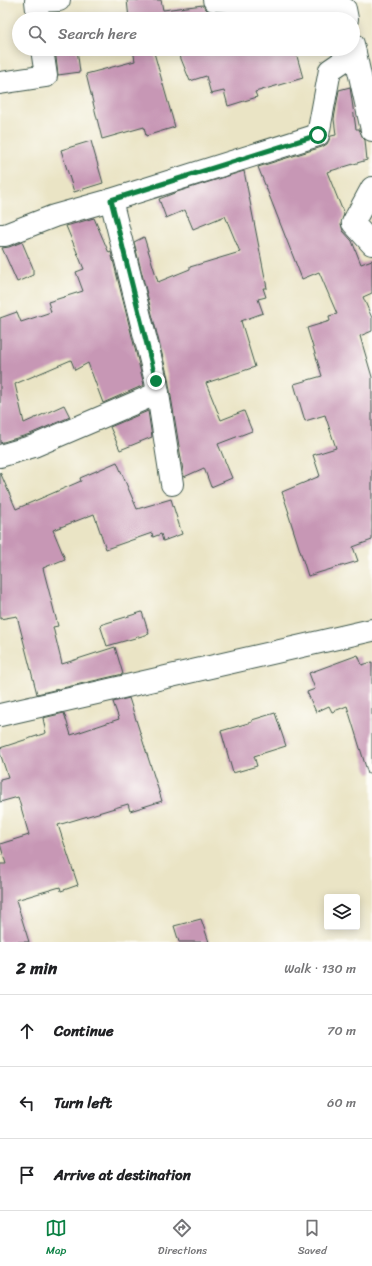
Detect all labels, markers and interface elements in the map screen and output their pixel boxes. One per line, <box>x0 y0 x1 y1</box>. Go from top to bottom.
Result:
search box <box>12 12 360 56</box>
text: Search here <box>58 21 137 47</box>
icon: search <box>26 23 48 45</box>
route start <box>309 126 327 144</box>
route end <box>147 372 165 390</box>
map controls <box>324 894 360 930</box>
button: layers <box>324 894 360 930</box>
text: 2 min <box>16 953 57 983</box>
text: Walk · 130 m <box>284 957 356 980</box>
text: Continue <box>54 1018 114 1044</box>
text: 70 m <box>327 1019 356 1042</box>
icon: ahead <box>16 1020 38 1042</box>
text: Turn left <box>54 1090 112 1116</box>
text: 60 m <box>327 1091 356 1114</box>
icon: left <box>16 1092 38 1114</box>
text: Arrive at destination <box>54 1162 191 1188</box>
icon: arrive <box>16 1164 38 1186</box>
tab: Map <box>45 1217 67 1260</box>
tab: Directions <box>158 1217 207 1260</box>
tab: Saved <box>298 1217 327 1260</box>

